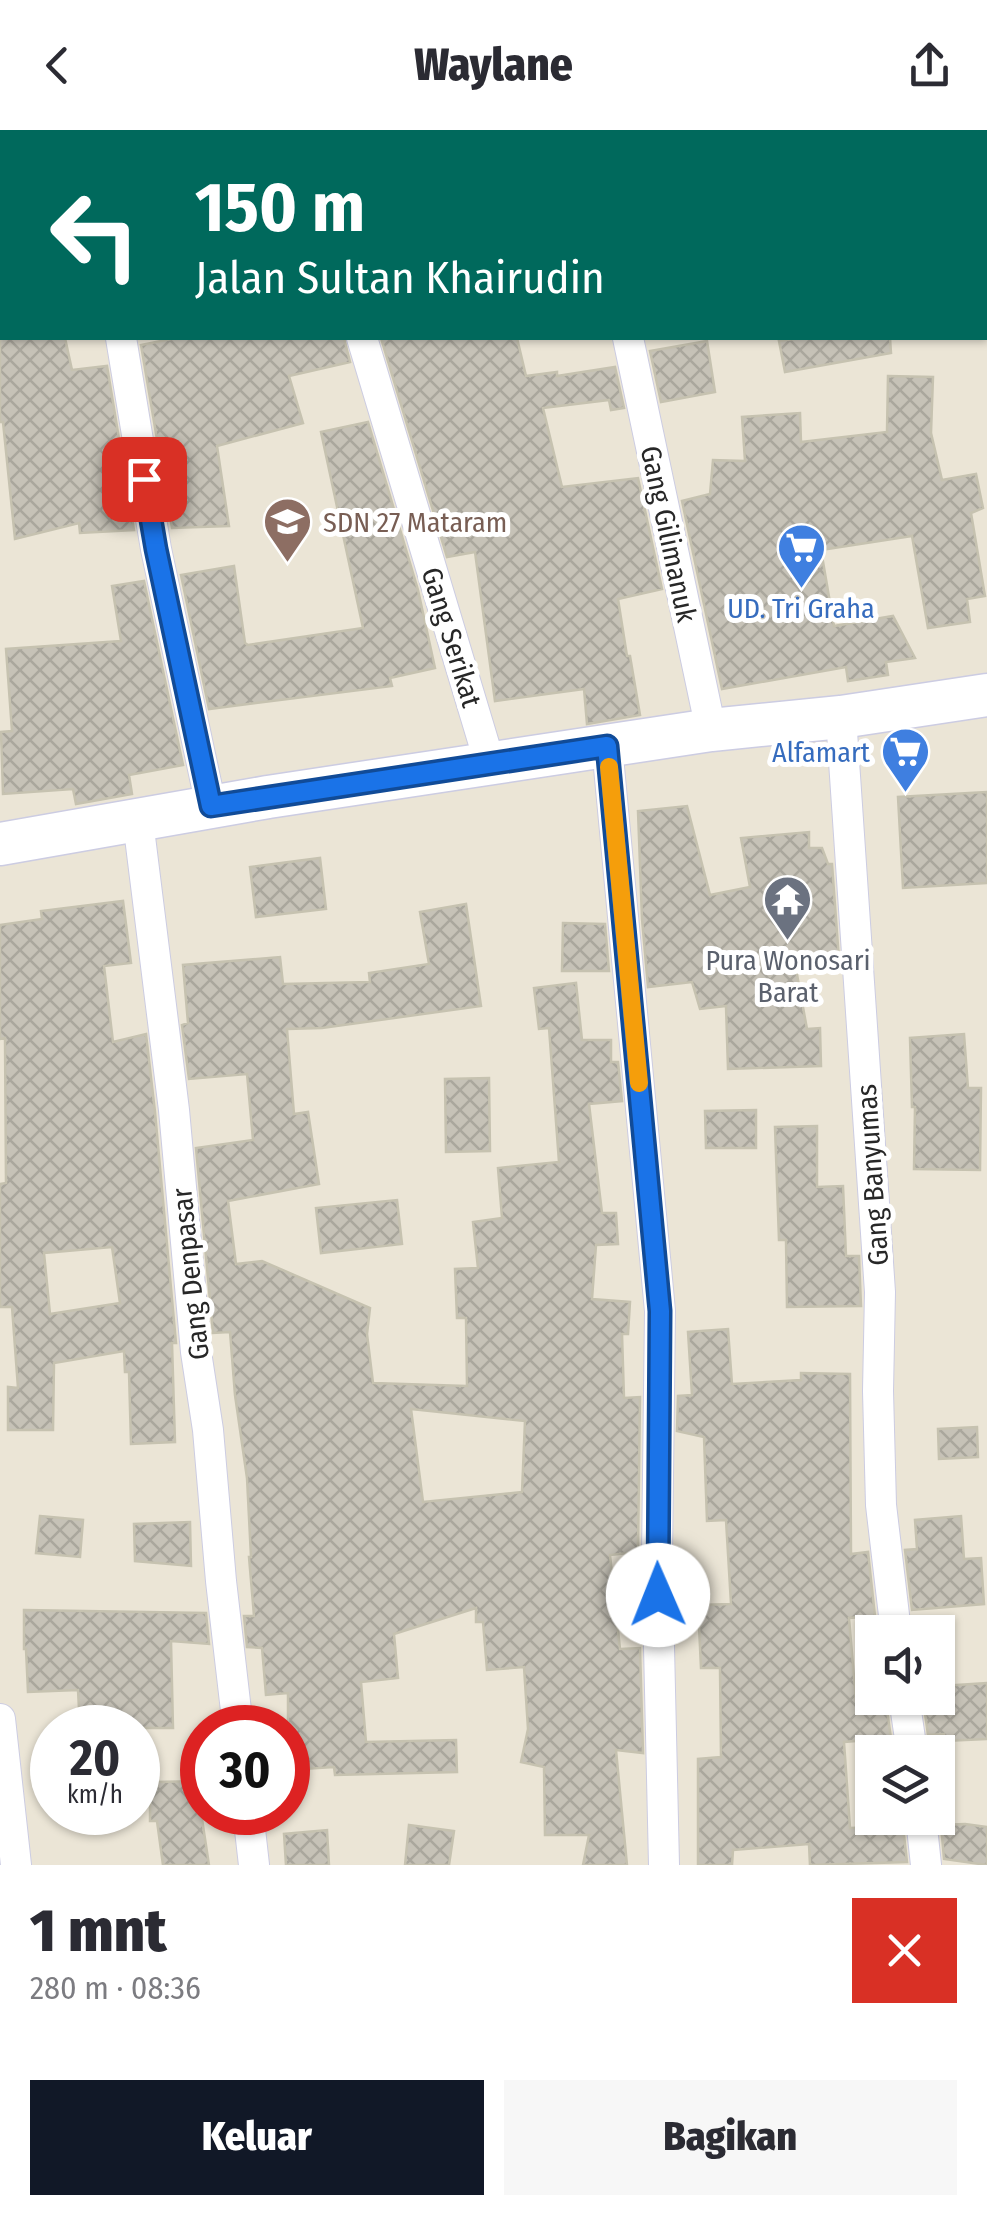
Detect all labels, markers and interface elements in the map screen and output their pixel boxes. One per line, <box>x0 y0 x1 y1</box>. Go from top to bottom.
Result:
icon: back <box>30 38 85 93</box>
text: Waylane <box>414 38 573 92</box>
icon: share <box>902 38 957 93</box>
text: 150 m <box>195 166 365 250</box>
icon: left <box>30 170 160 300</box>
text: Jalan Sultan Khairudin <box>195 251 605 305</box>
pin <box>102 437 187 522</box>
street label: Gang Gilimanuk <box>634 443 704 626</box>
icon: arrive <box>117 452 172 507</box>
school or university icon: SDN 27 Mataram <box>262 496 314 564</box>
place label: SDN 27 Mataram <box>323 506 507 539</box>
supermarket icon: UD. Tri Graha <box>775 522 827 590</box>
street label: Gang Serikat <box>415 563 489 712</box>
place label: UD. Tri Graha <box>727 592 875 625</box>
supermarket icon: Alfamart <box>879 726 931 794</box>
place label: Alfamart <box>772 736 871 769</box>
temple icon: Pura Wonosari Barat <box>762 874 814 942</box>
place label: Pura Wonosari Barat <box>705 944 871 1009</box>
street label: Gang Banyumas <box>850 1083 895 1267</box>
street label: Gang Denpasar <box>165 1186 216 1361</box>
position arrow <box>606 1543 710 1647</box>
map controls <box>855 1615 955 1835</box>
button: sound <box>855 1615 955 1715</box>
speed limit sign: 30 <box>180 1705 310 1835</box>
text: 20 <box>70 1728 120 1788</box>
button: layers <box>855 1735 955 1835</box>
text: km/h <box>67 1780 123 1810</box>
text: 1 mnt <box>30 1895 167 1967</box>
button: close <box>852 1898 957 2003</box>
text: 280 m · 08:36 <box>30 1969 201 2007</box>
button: Keluar <box>30 2080 484 2195</box>
button: Bagikan <box>504 2080 957 2195</box>

